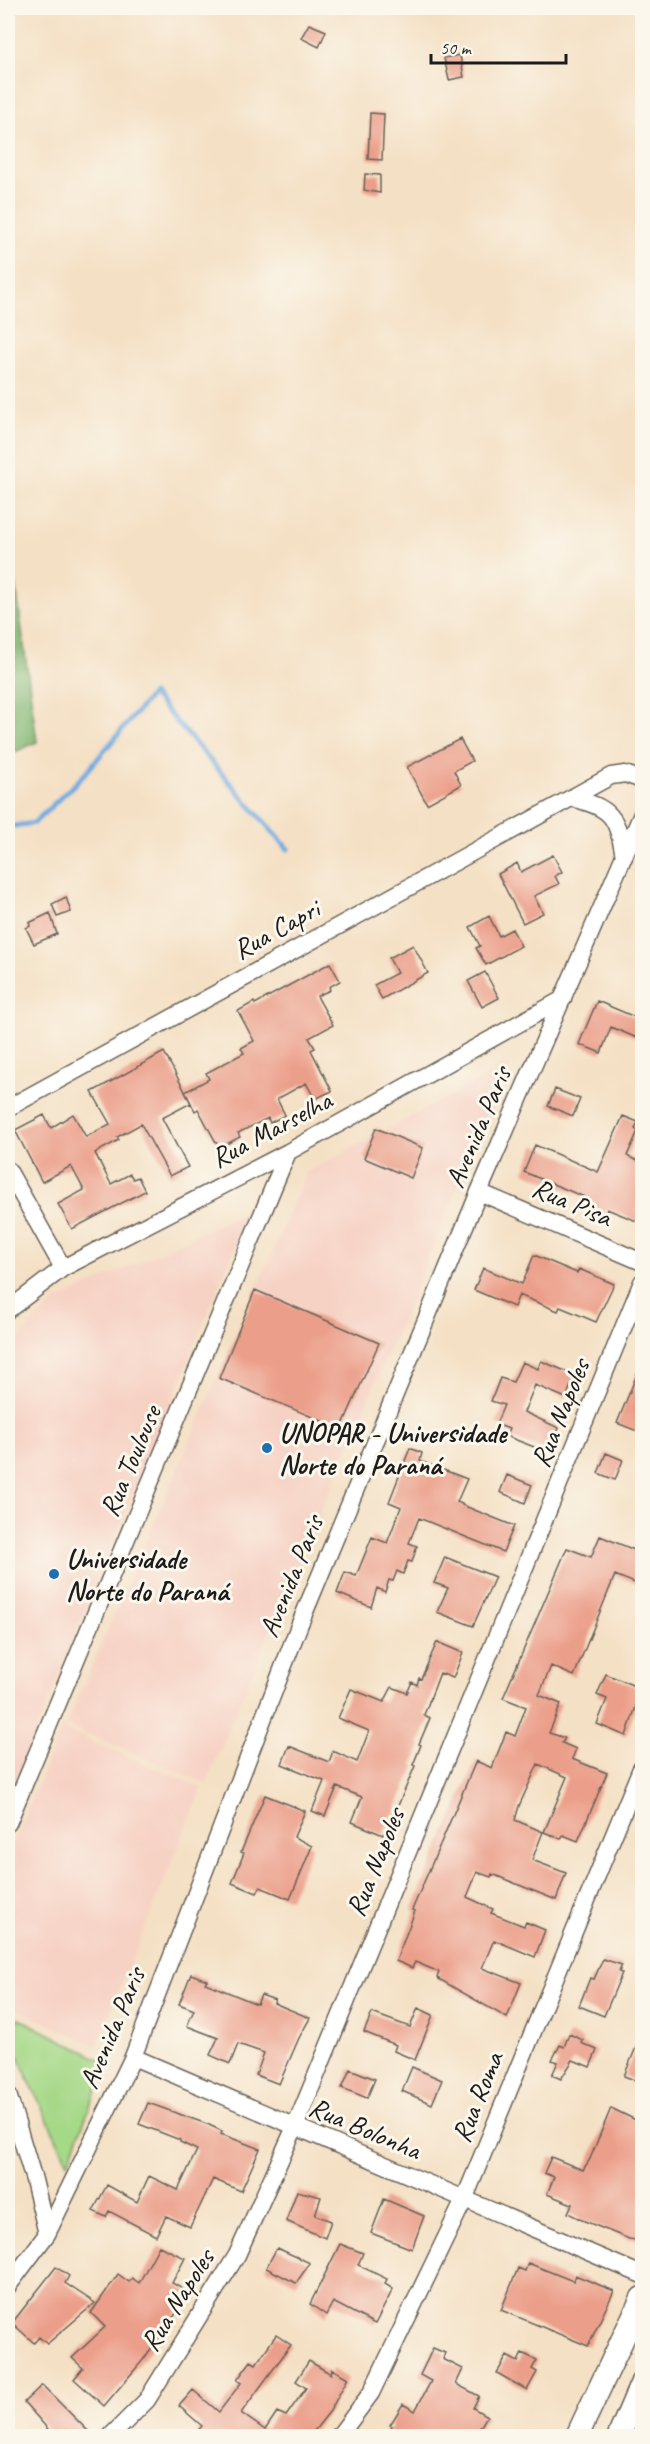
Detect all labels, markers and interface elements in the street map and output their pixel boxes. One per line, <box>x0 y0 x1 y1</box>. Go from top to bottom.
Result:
scale bar <box>431 27 566 65</box>
text: 50 m <box>440 37 473 59</box>
street label: Rua Capri <box>227 889 329 967</box>
street label: Avenida Paris <box>437 1059 520 1193</box>
street label: Rua Marselha <box>205 1082 339 1175</box>
street label: Rua Pisa <box>527 1170 619 1235</box>
street label: Rua Napoles <box>522 1351 598 1472</box>
street label: Rua Toulouse <box>91 1399 170 1522</box>
place label: UNOPAR - Universidade Norte do Paraná <box>279 1415 509 1482</box>
marker: UNOPAR - Universidade Norte do Paraná <box>260 1441 274 1455</box>
street label: Avenida Paris <box>251 1508 332 1642</box>
place label: Universidade Norte do Paraná <box>66 1541 231 1608</box>
marker: Universidade Norte do Paraná <box>47 1567 61 1581</box>
street label: Rua Napoles <box>337 1800 413 1921</box>
street label: Avenida Paris <box>71 1960 154 2094</box>
street label: Rua Roma <box>443 2045 512 2147</box>
street label: Rua Bolonha <box>304 2089 428 2168</box>
street label: Rua Napoles <box>132 2240 223 2358</box>

